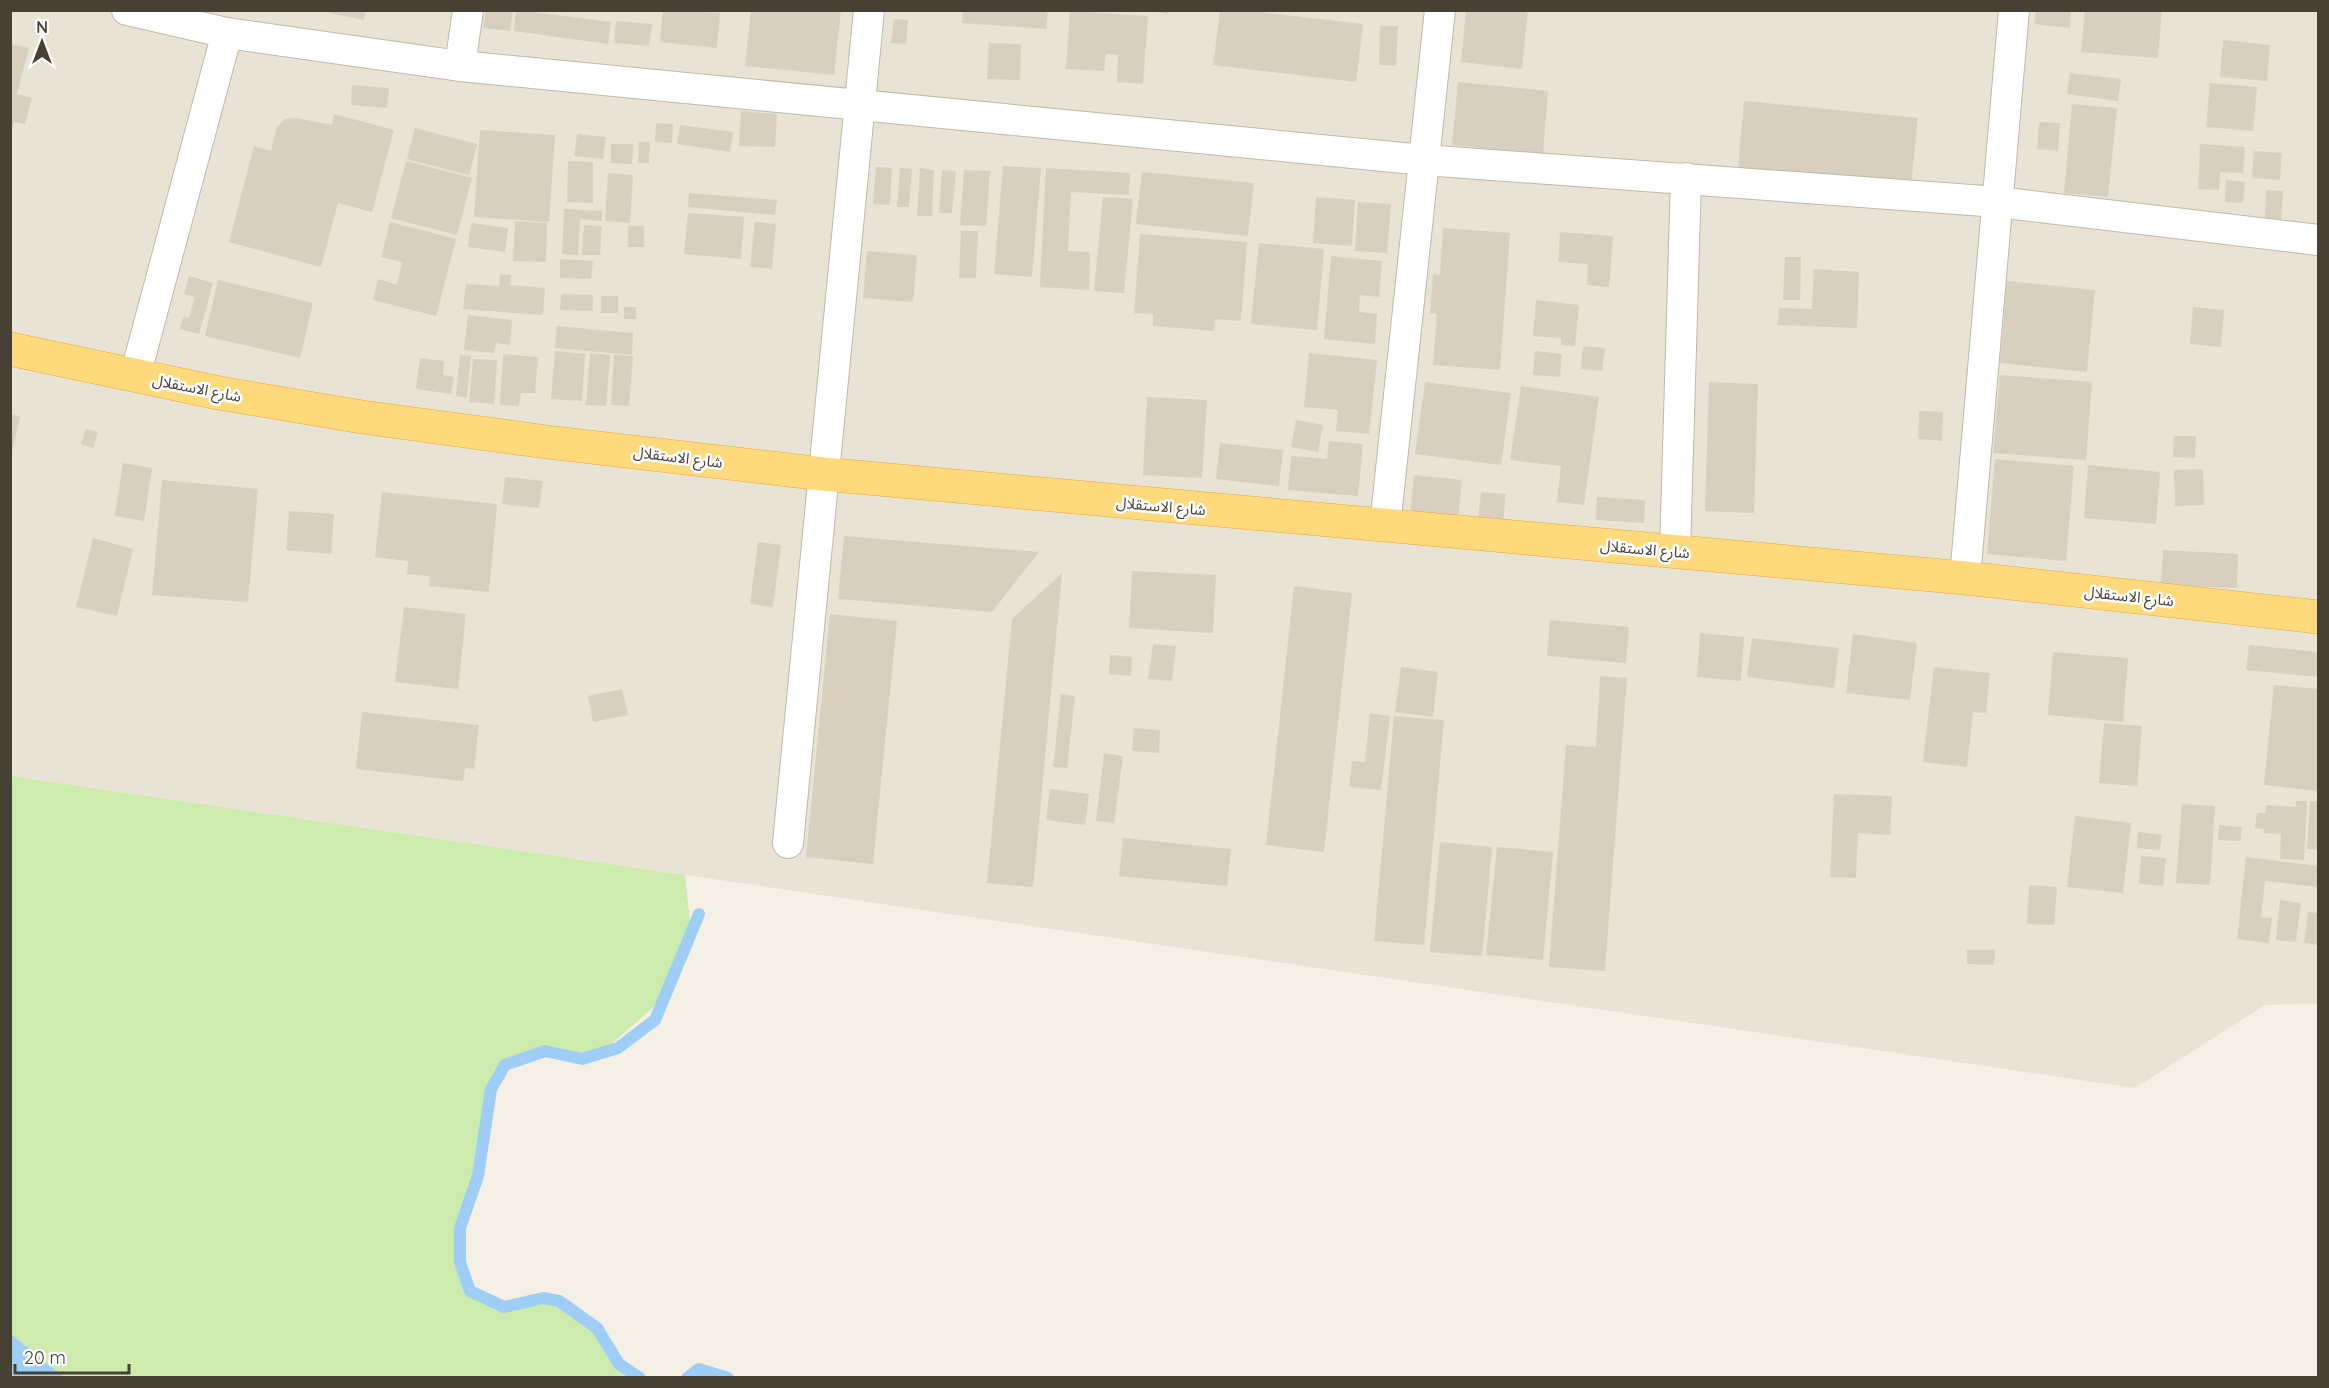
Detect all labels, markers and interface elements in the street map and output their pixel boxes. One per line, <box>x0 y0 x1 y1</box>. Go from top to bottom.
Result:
north arrow <box>12 12 72 72</box>
text: N <box>36 17 48 37</box>
street label: شارع الاستقلال <box>151 370 243 409</box>
street label: شارع الاستقلال <box>632 442 724 475</box>
street label: شارع الاستقلال <box>1115 493 1207 522</box>
street label: شارع الاستقلال <box>1599 536 1691 565</box>
street label: شارع الاستقلال <box>2083 582 2175 613</box>
scale bar <box>15 1337 129 1375</box>
text: 20 m <box>24 1346 66 1369</box>

